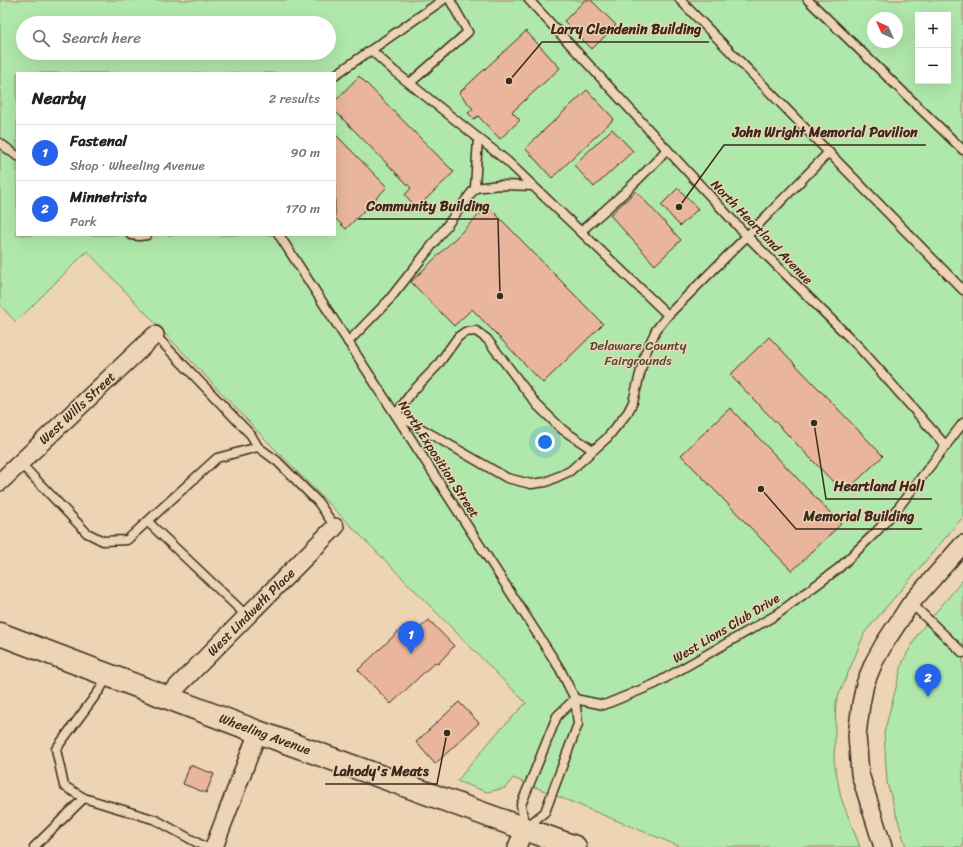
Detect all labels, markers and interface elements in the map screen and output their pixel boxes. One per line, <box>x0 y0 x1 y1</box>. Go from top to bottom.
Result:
north arrow <box>867 12 903 48</box>
map controls <box>915 12 951 84</box>
button: + <box>915 12 951 48</box>
search box <box>16 16 336 60</box>
callout: Larry Clendenin Building <box>542 16 709 42</box>
text: Larry Clendenin Building <box>551 17 701 42</box>
text: Search here <box>62 25 141 51</box>
icon: search <box>30 27 52 49</box>
button: − <box>915 48 951 84</box>
text: Nearby <box>32 83 86 113</box>
text: 2 results <box>269 87 320 110</box>
callout: John Wright Memorial Pavilion <box>724 119 926 145</box>
text: John Wright Memorial Pavilion <box>731 120 918 145</box>
text: Fastenal <box>70 128 127 154</box>
text: 1 <box>42 141 48 164</box>
text: 90 m <box>290 141 320 164</box>
text: Shop · Wheeling Avenue <box>70 154 205 177</box>
street label: North Heartland Avenue <box>705 174 819 290</box>
text: Minnetrista <box>70 184 147 210</box>
callout: Community Building <box>358 193 498 219</box>
text: Community Building <box>365 194 490 219</box>
text: 2 <box>41 197 49 220</box>
text: 170 m <box>285 197 320 220</box>
text: Park <box>70 210 97 233</box>
park label: Delaware County Fairgrounds <box>590 334 687 372</box>
street label: West Wills Street <box>33 366 121 450</box>
street label: North Exposition Street <box>392 395 486 523</box>
your location <box>535 432 555 452</box>
callout: Heartland Hall <box>826 473 932 499</box>
text: Heartland Hall <box>833 474 925 499</box>
callout: Memorial Building <box>796 503 922 529</box>
text: Memorial Building <box>803 504 915 529</box>
street label: West Lindweth Place <box>201 562 301 662</box>
street label: West Lions Club Drive <box>668 587 784 669</box>
pin: 1 <box>398 621 424 654</box>
pin: 2 <box>915 664 941 697</box>
street label: Wheeling Avenue <box>216 707 314 761</box>
callout: Lahody's Meats <box>325 758 437 784</box>
text: Lahody's Meats <box>333 759 429 784</box>

